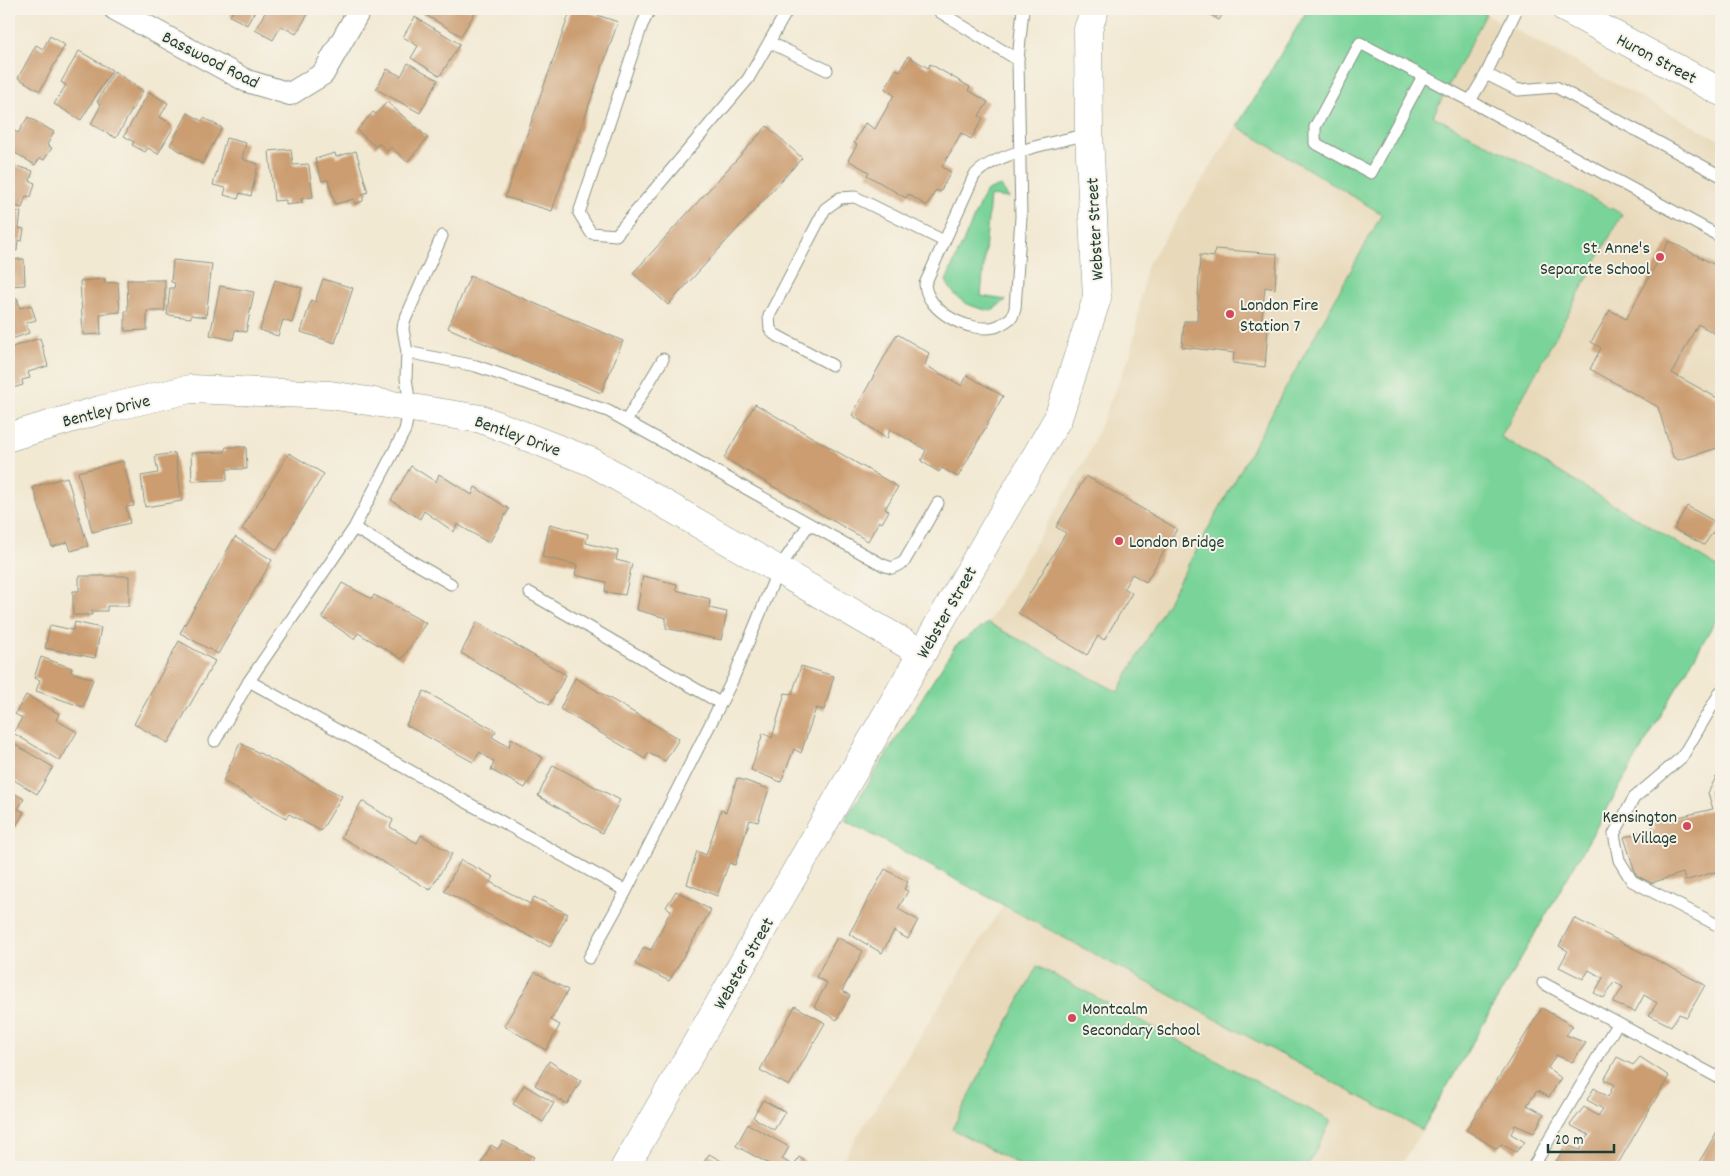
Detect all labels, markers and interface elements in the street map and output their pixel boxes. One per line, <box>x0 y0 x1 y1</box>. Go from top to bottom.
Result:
street label: Basswood Road <box>157 26 263 96</box>
street label: Huron Street <box>1611 29 1701 92</box>
street label: Webster Street <box>1081 177 1112 281</box>
place label: St. Anne's Separate School <box>1540 237 1651 283</box>
marker: St. Anne's Separate School <box>1654 251 1666 263</box>
place label: London Fire Station 7 <box>1240 294 1319 340</box>
marker: London Fire Station 7 <box>1224 308 1236 320</box>
street label: Bentley Drive <box>60 389 153 435</box>
street label: Bentley Drive <box>471 410 564 464</box>
place label: London Bridge <box>1129 531 1224 556</box>
marker: London Bridge <box>1113 535 1125 547</box>
street label: Webster Street <box>912 562 985 664</box>
place label: Kensington Village <box>1602 806 1677 852</box>
marker: Kensington Village <box>1681 820 1693 832</box>
street label: Webster Street <box>709 913 782 1015</box>
place label: Montcalm Secondary School <box>1082 998 1201 1044</box>
marker: Montcalm Secondary School <box>1066 1012 1078 1024</box>
scale bar <box>1548 1121 1614 1153</box>
text: 20 m <box>1555 1130 1583 1152</box>

